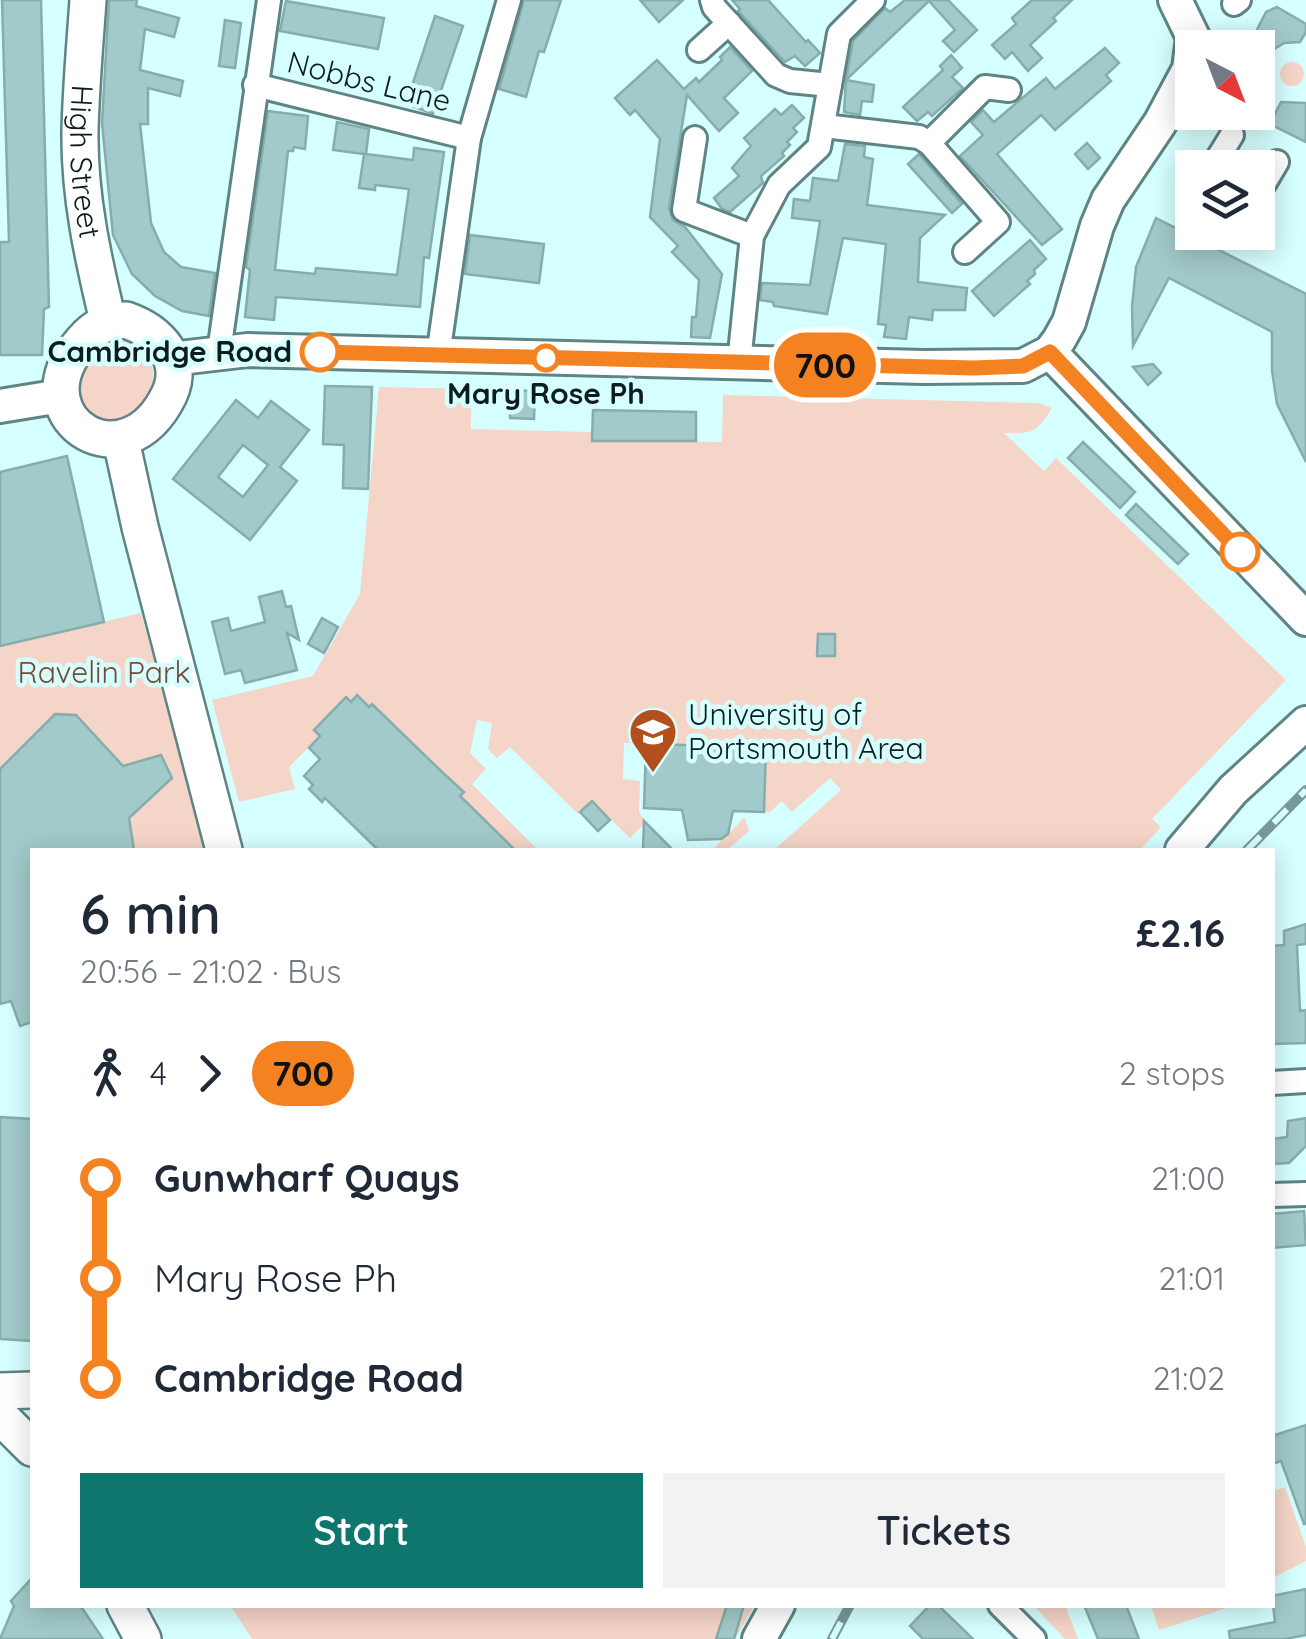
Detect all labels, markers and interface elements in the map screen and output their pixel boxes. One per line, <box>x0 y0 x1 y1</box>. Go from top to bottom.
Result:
north arrow <box>1175 30 1275 130</box>
map controls <box>1175 30 1275 250</box>
street label: Nobbs Lane <box>284 42 455 120</box>
street label: High Street <box>62 84 110 241</box>
button: layers <box>1175 150 1275 250</box>
place label: Cambridge Road <box>47 332 292 370</box>
line badge: 700 <box>768 332 882 398</box>
marker: Cambridge Road <box>301 333 339 371</box>
text: 700 <box>794 343 856 387</box>
marker: Mary Rose Ph <box>533 345 559 371</box>
place label: Mary Rose Ph <box>447 374 645 412</box>
unlabelled marker <box>1221 533 1259 571</box>
park label: Ravelin Park <box>17 653 191 691</box>
place label: University of Portsmouth Area <box>688 695 924 767</box>
school or university icon: University of Portsmouth Area <box>627 706 679 774</box>
text: 6 min <box>80 879 221 948</box>
text: £2.16 <box>1136 909 1225 957</box>
text: 20:56 – 21:02 · Bus <box>80 951 341 991</box>
icon: walk <box>80 1046 135 1101</box>
icon: forward <box>182 1046 237 1101</box>
text: 700 <box>272 1051 334 1095</box>
text: 4 <box>150 1053 167 1093</box>
text: 2 stops <box>1119 1053 1225 1093</box>
text: Gunwharf Quays <box>154 1154 460 1202</box>
text: 21:00 <box>1151 1158 1225 1198</box>
text: Mary Rose Ph <box>154 1254 397 1302</box>
text: 21:01 <box>1159 1258 1225 1298</box>
text: Cambridge Road <box>154 1354 464 1402</box>
text: 21:02 <box>1153 1358 1225 1398</box>
button: Start <box>80 1473 643 1588</box>
button: Tickets <box>663 1473 1225 1588</box>

